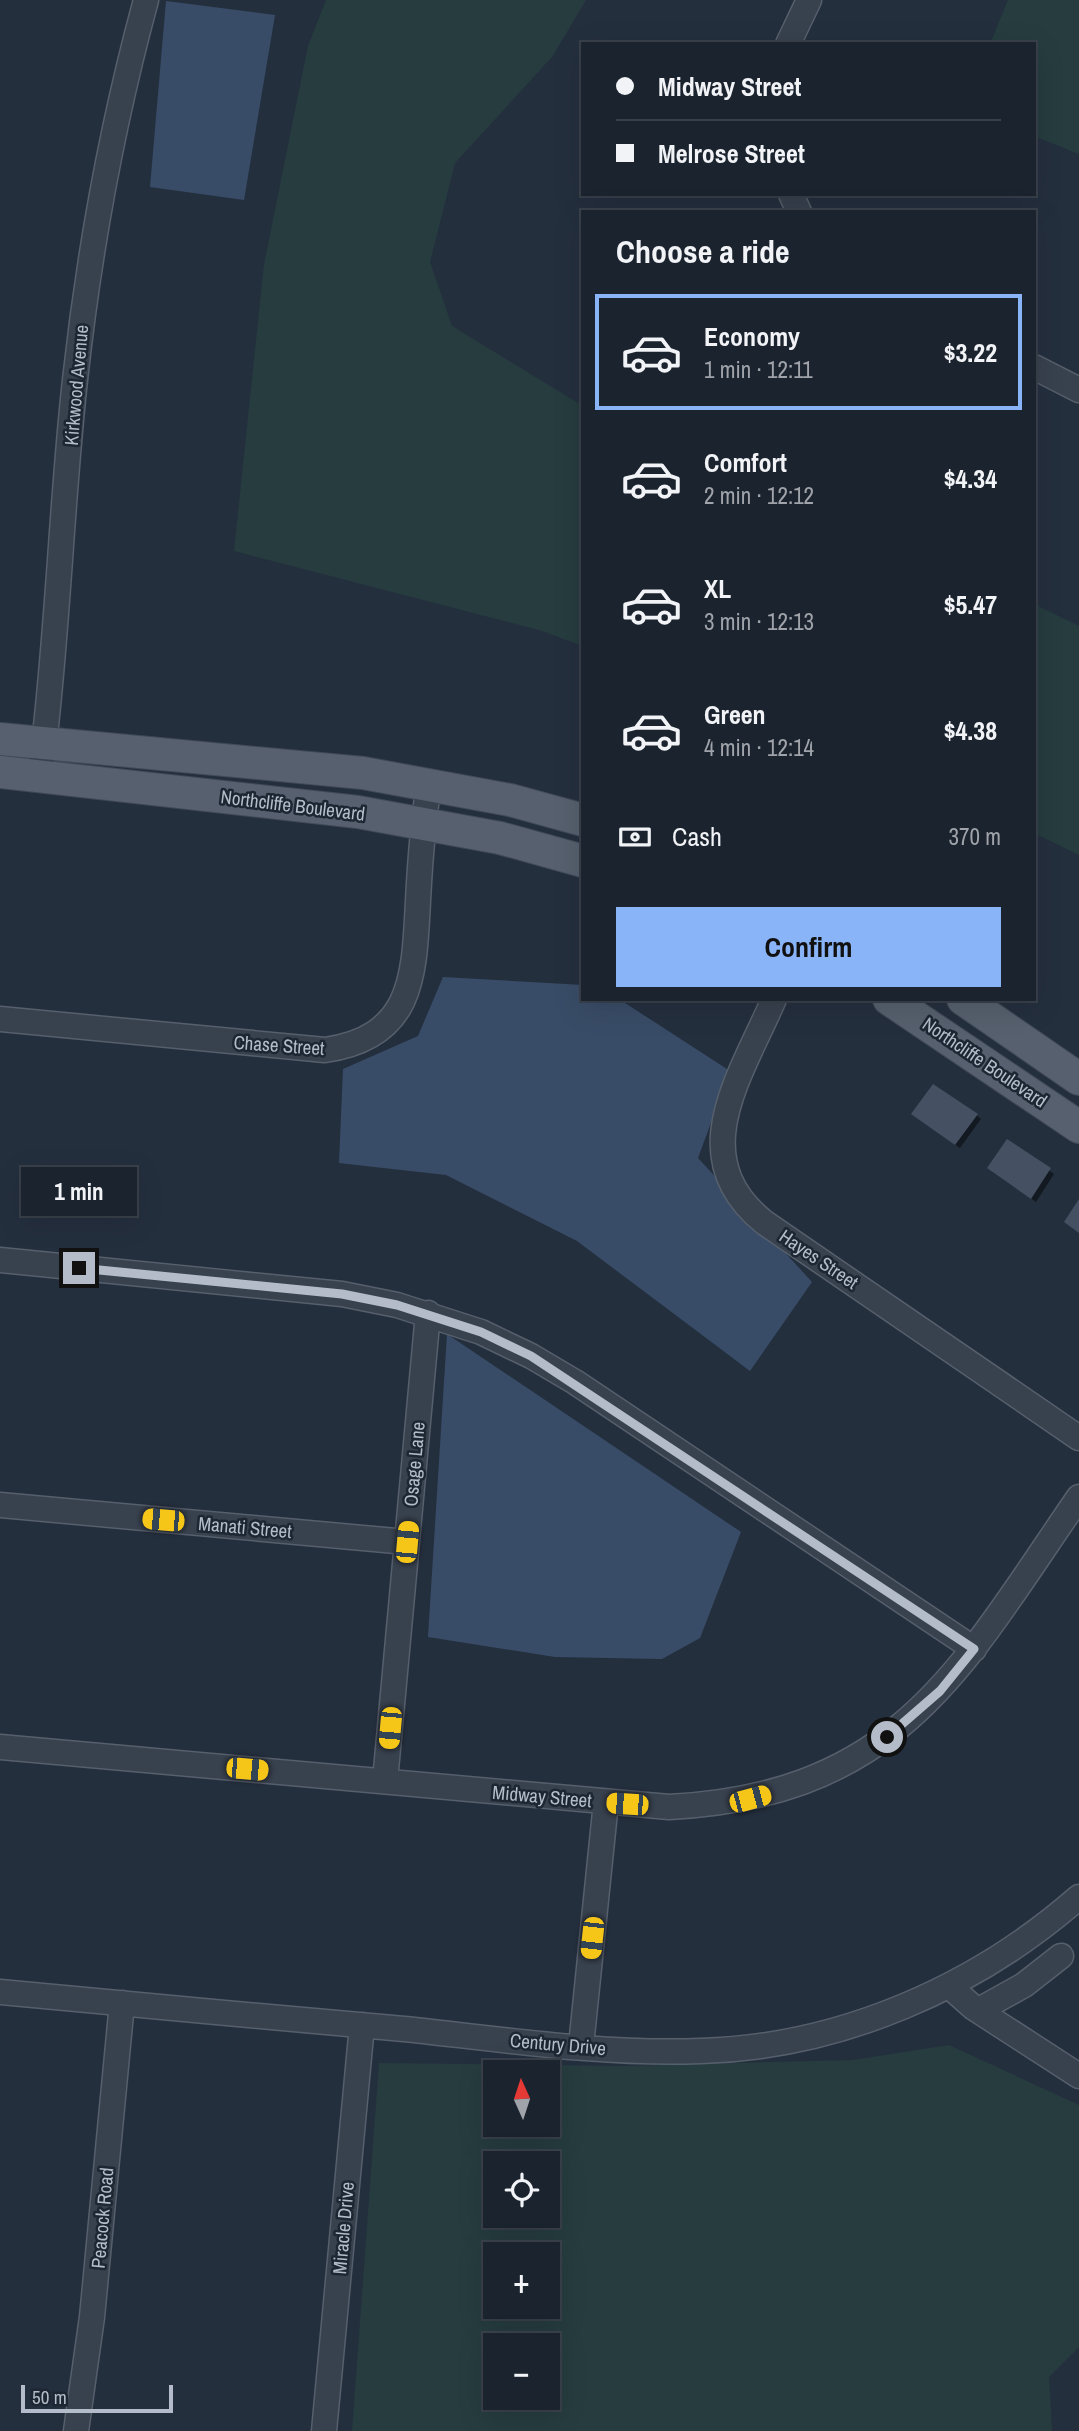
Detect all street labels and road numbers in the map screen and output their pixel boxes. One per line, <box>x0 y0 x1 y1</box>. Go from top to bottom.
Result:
street label: Kirkwood Avenue <box>58 324 94 446</box>
street label: Northcliffe Boulevard <box>219 783 367 827</box>
street label: Northcliffe Boulevard <box>918 1011 1052 1113</box>
street label: Chase Street <box>233 1029 326 1061</box>
street label: Hayes Street <box>774 1223 864 1295</box>
street label: Osage Lane <box>397 1421 431 1507</box>
street label: Manati Street <box>197 1510 293 1544</box>
street label: Midway Street <box>491 1779 593 1813</box>
street label: Century Drive <box>509 2027 607 2061</box>
street label: Peacock Road <box>85 2166 119 2270</box>
street label: Miracle Drive <box>326 2181 360 2275</box>

